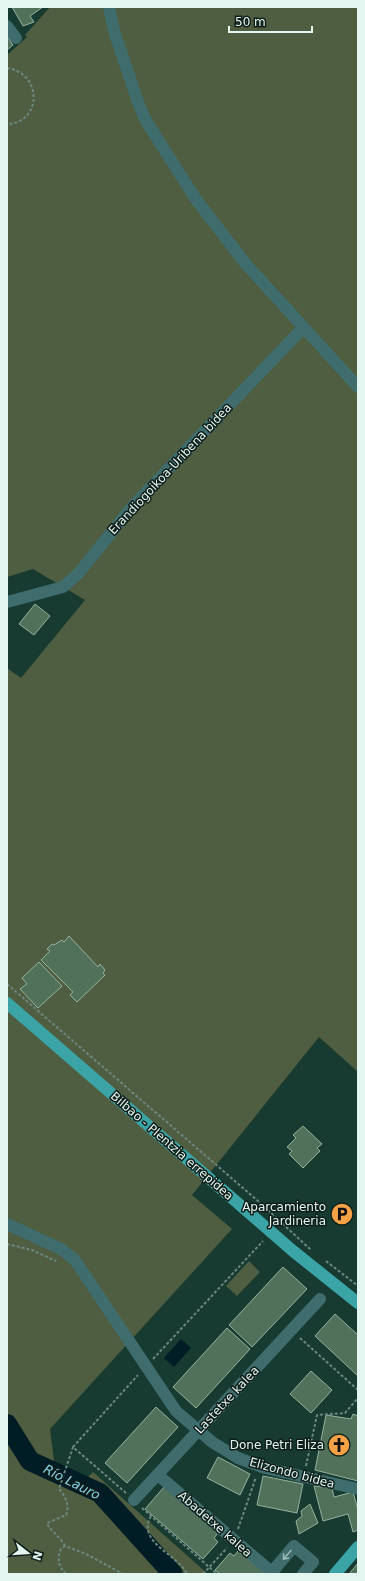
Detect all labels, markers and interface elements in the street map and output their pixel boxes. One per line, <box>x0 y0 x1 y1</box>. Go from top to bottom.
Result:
scale bar <box>229 8 312 34</box>
text: 50 m <box>235 15 266 29</box>
street label: Erandiogoikoa-Uribena bidea <box>106 401 234 537</box>
street label: Bilbao - Plentzia errepidea <box>108 1089 236 1203</box>
place label: Aparcamiento Jardineria <box>242 1200 326 1228</box>
parking icon: Aparcamiento Jardineria <box>329 1201 355 1227</box>
street label: Lastetxe kalea <box>192 1363 262 1437</box>
church icon: Done Petri Eliza <box>326 1432 352 1458</box>
place label: Done Petri Eliza <box>230 1438 324 1452</box>
street label: Elizondo bidea <box>248 1455 336 1491</box>
water label: Río Lauro <box>41 1461 103 1503</box>
street label: Abadetxe kalea <box>175 1488 255 1560</box>
north arrow <box>8 1533 48 1573</box>
text: N <box>30 1549 45 1562</box>
one-way arrow <box>282 1549 291 1560</box>

